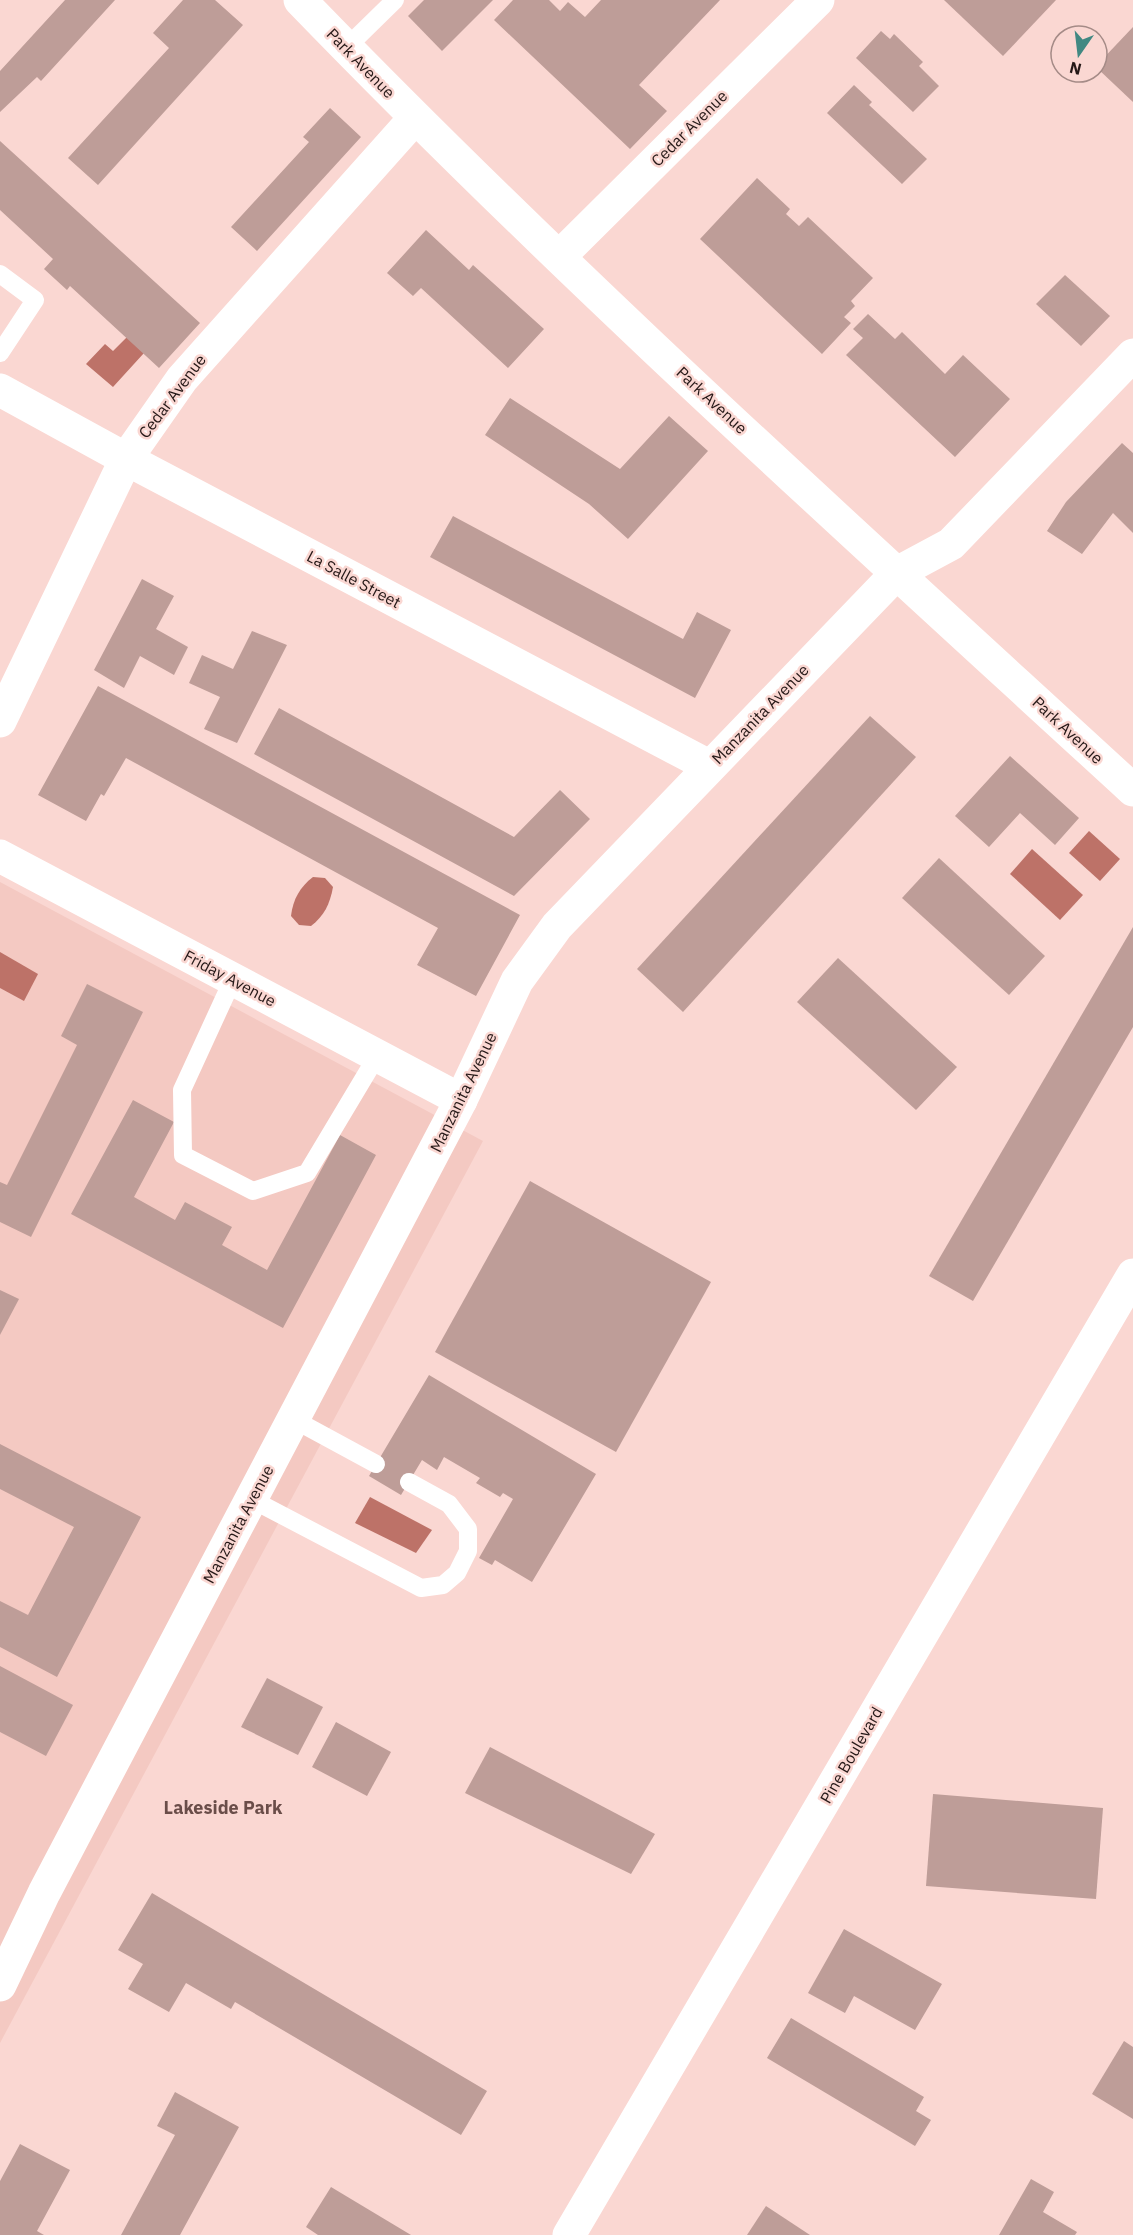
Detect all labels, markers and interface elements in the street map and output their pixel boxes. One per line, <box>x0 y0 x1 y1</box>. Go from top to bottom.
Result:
street label: Park Avenue <box>323 24 399 102</box>
north arrow <box>1049 24 1109 84</box>
text: N <box>1067 57 1083 80</box>
street label: Cedar Avenue <box>647 86 731 170</box>
street label: Cedar Avenue <box>134 350 210 442</box>
street label: Park Avenue <box>672 362 752 438</box>
street label: La Salle Street <box>304 546 404 612</box>
street label: Manzanita Avenue <box>707 660 813 768</box>
street label: Park Avenue <box>1028 692 1108 768</box>
street label: Friday Avenue <box>181 945 280 1011</box>
street label: Manzanita Avenue <box>425 1029 501 1155</box>
street label: Manzanita Avenue <box>198 1461 278 1587</box>
street label: Pine Boulevard <box>815 1703 887 1807</box>
district label: Lakeside Park <box>164 1796 283 1819</box>

